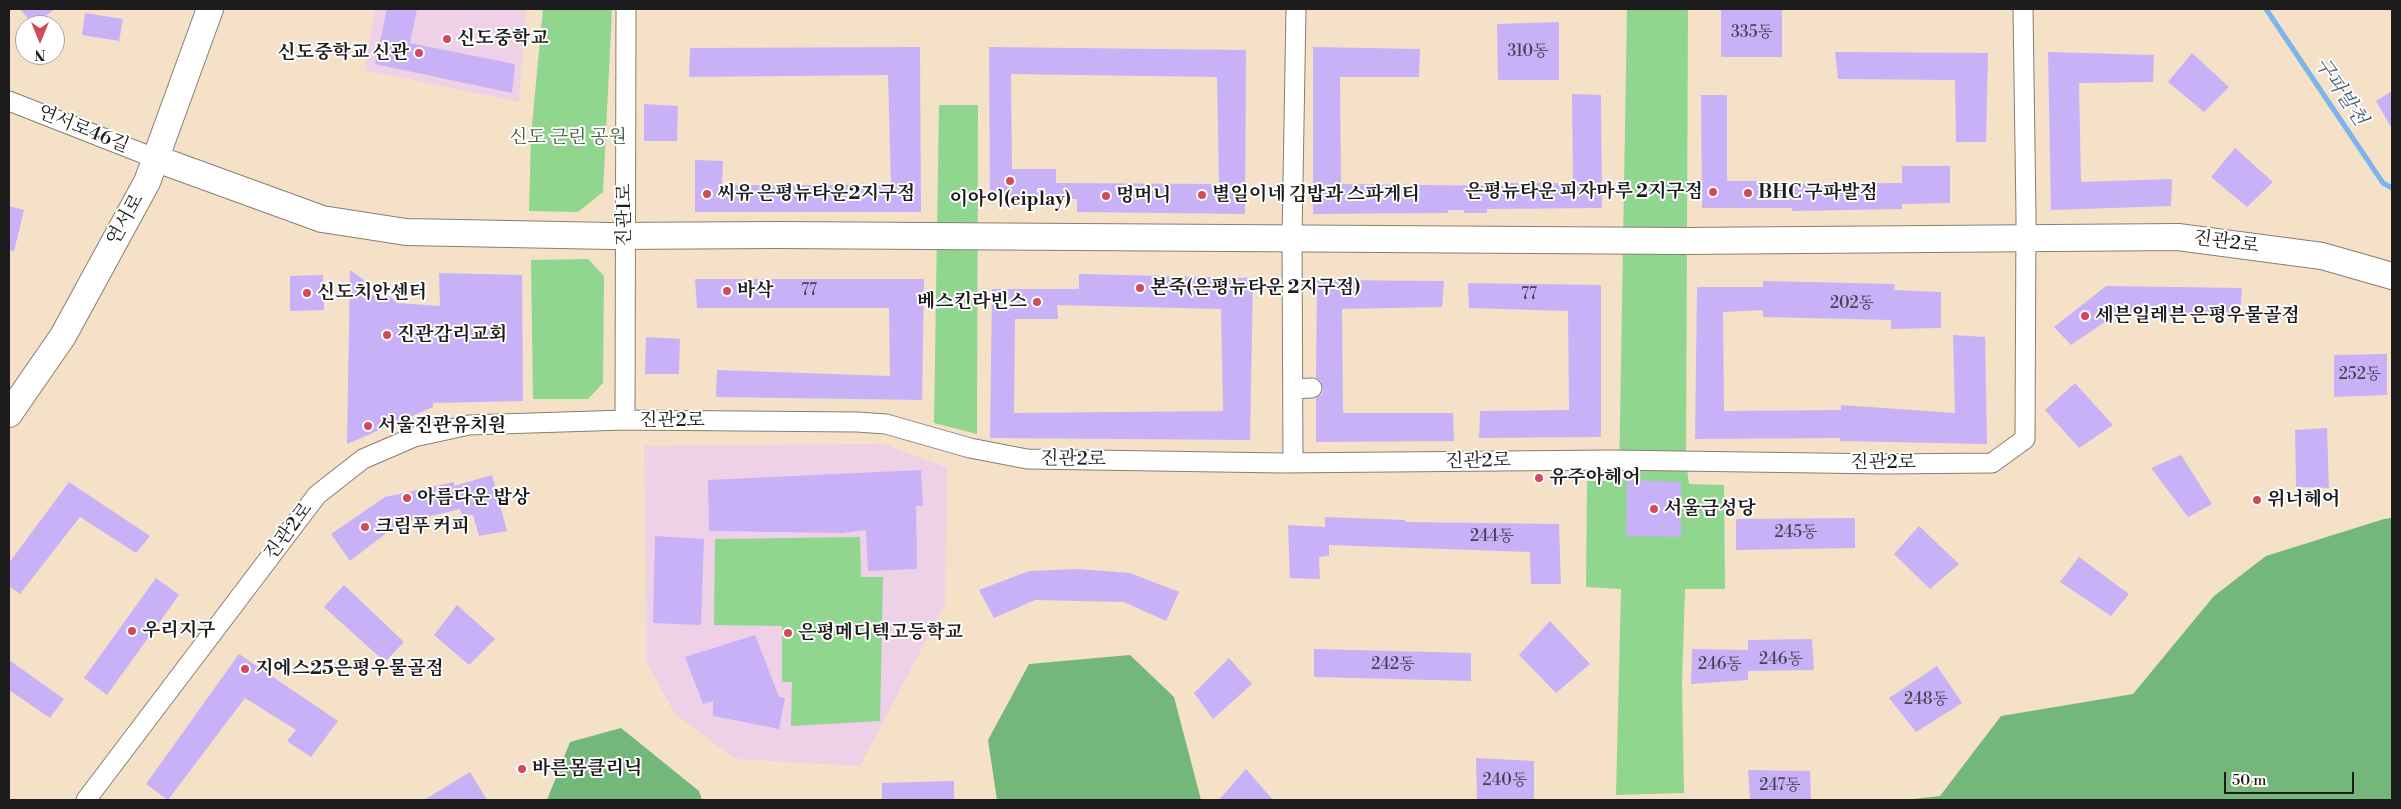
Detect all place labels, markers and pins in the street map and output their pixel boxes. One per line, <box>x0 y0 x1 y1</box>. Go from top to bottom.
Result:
place label: 신도중학교 <box>457 28 549 50</box>
marker: 신도중학교 <box>441 33 453 45</box>
place label: 신도중학교 신관 <box>277 42 409 64</box>
marker: 신도중학교 신관 <box>413 47 425 59</box>
marker: 이아이(eiplay) <box>1004 175 1016 187</box>
place label: 은평뉴타운 피자마루 2지구점 <box>1465 181 1703 203</box>
place label: BHC 구파발점 <box>1758 182 1878 204</box>
place label: 씨유 은평뉴타운2지구점 <box>717 183 915 205</box>
place label: 별일이네 김밥과 스파게티 <box>1212 184 1420 206</box>
place label: 멍머니 <box>1116 185 1171 207</box>
marker: 은평뉴타운 피자마루 2지구점 <box>1707 186 1719 198</box>
marker: BHC 구파발점 <box>1742 187 1754 199</box>
marker: 씨유 은평뉴타운2지구점 <box>701 188 713 200</box>
place label: 이아이(eiplay) <box>949 189 1071 211</box>
marker: 별일이네 김밥과 스파게티 <box>1196 189 1208 201</box>
marker: 멍머니 <box>1100 190 1112 202</box>
place label: 본죽(은평뉴타운 2지구점) <box>1150 277 1360 299</box>
place label: 바삭 <box>737 280 774 302</box>
place label: 신도치안센터 <box>317 282 427 304</box>
marker: 본죽(은평뉴타운 2지구점) <box>1134 282 1146 294</box>
marker: 바삭 <box>721 285 733 297</box>
marker: 신도치안센터 <box>301 287 313 299</box>
place label: 베스킨라빈스 <box>917 291 1027 313</box>
marker: 베스킨라빈스 <box>1031 296 1043 308</box>
place label: 세븐일레븐 은평우물골점 <box>2095 305 2300 327</box>
marker: 세븐일레븐 은평우물골점 <box>2079 310 2091 322</box>
place label: 진관감리교회 <box>397 324 507 346</box>
marker: 진관감리교회 <box>381 329 393 341</box>
place label: 서울진관유치원 <box>378 415 506 437</box>
marker: 서울진관유치원 <box>362 420 374 432</box>
place label: 유주아헤어 <box>1549 467 1641 489</box>
marker: 유주아헤어 <box>1533 472 1545 484</box>
place label: 아름다운 밥상 <box>417 487 530 509</box>
place label: 위너헤어 <box>2267 489 2340 511</box>
marker: 아름다운 밥상 <box>401 492 413 504</box>
marker: 위너헤어 <box>2251 494 2263 506</box>
place label: 서울금성당 <box>1664 498 1756 520</box>
marker: 서울금성당 <box>1648 503 1660 515</box>
place label: 크림푸 커피 <box>375 516 470 538</box>
marker: 크림푸 커피 <box>359 521 371 533</box>
place label: 우리지구 <box>142 620 215 642</box>
place label: 은평메디텍고등학교 <box>798 622 963 644</box>
marker: 우리지구 <box>126 625 138 637</box>
marker: 은평메디텍고등학교 <box>782 627 794 639</box>
place label: 지에스25은평우물골점 <box>255 658 444 680</box>
marker: 지에스25은평우물골점 <box>239 663 251 675</box>
place label: 바른몸클리닉 <box>532 758 642 780</box>
marker: 바른몸클리닉 <box>516 763 528 775</box>

